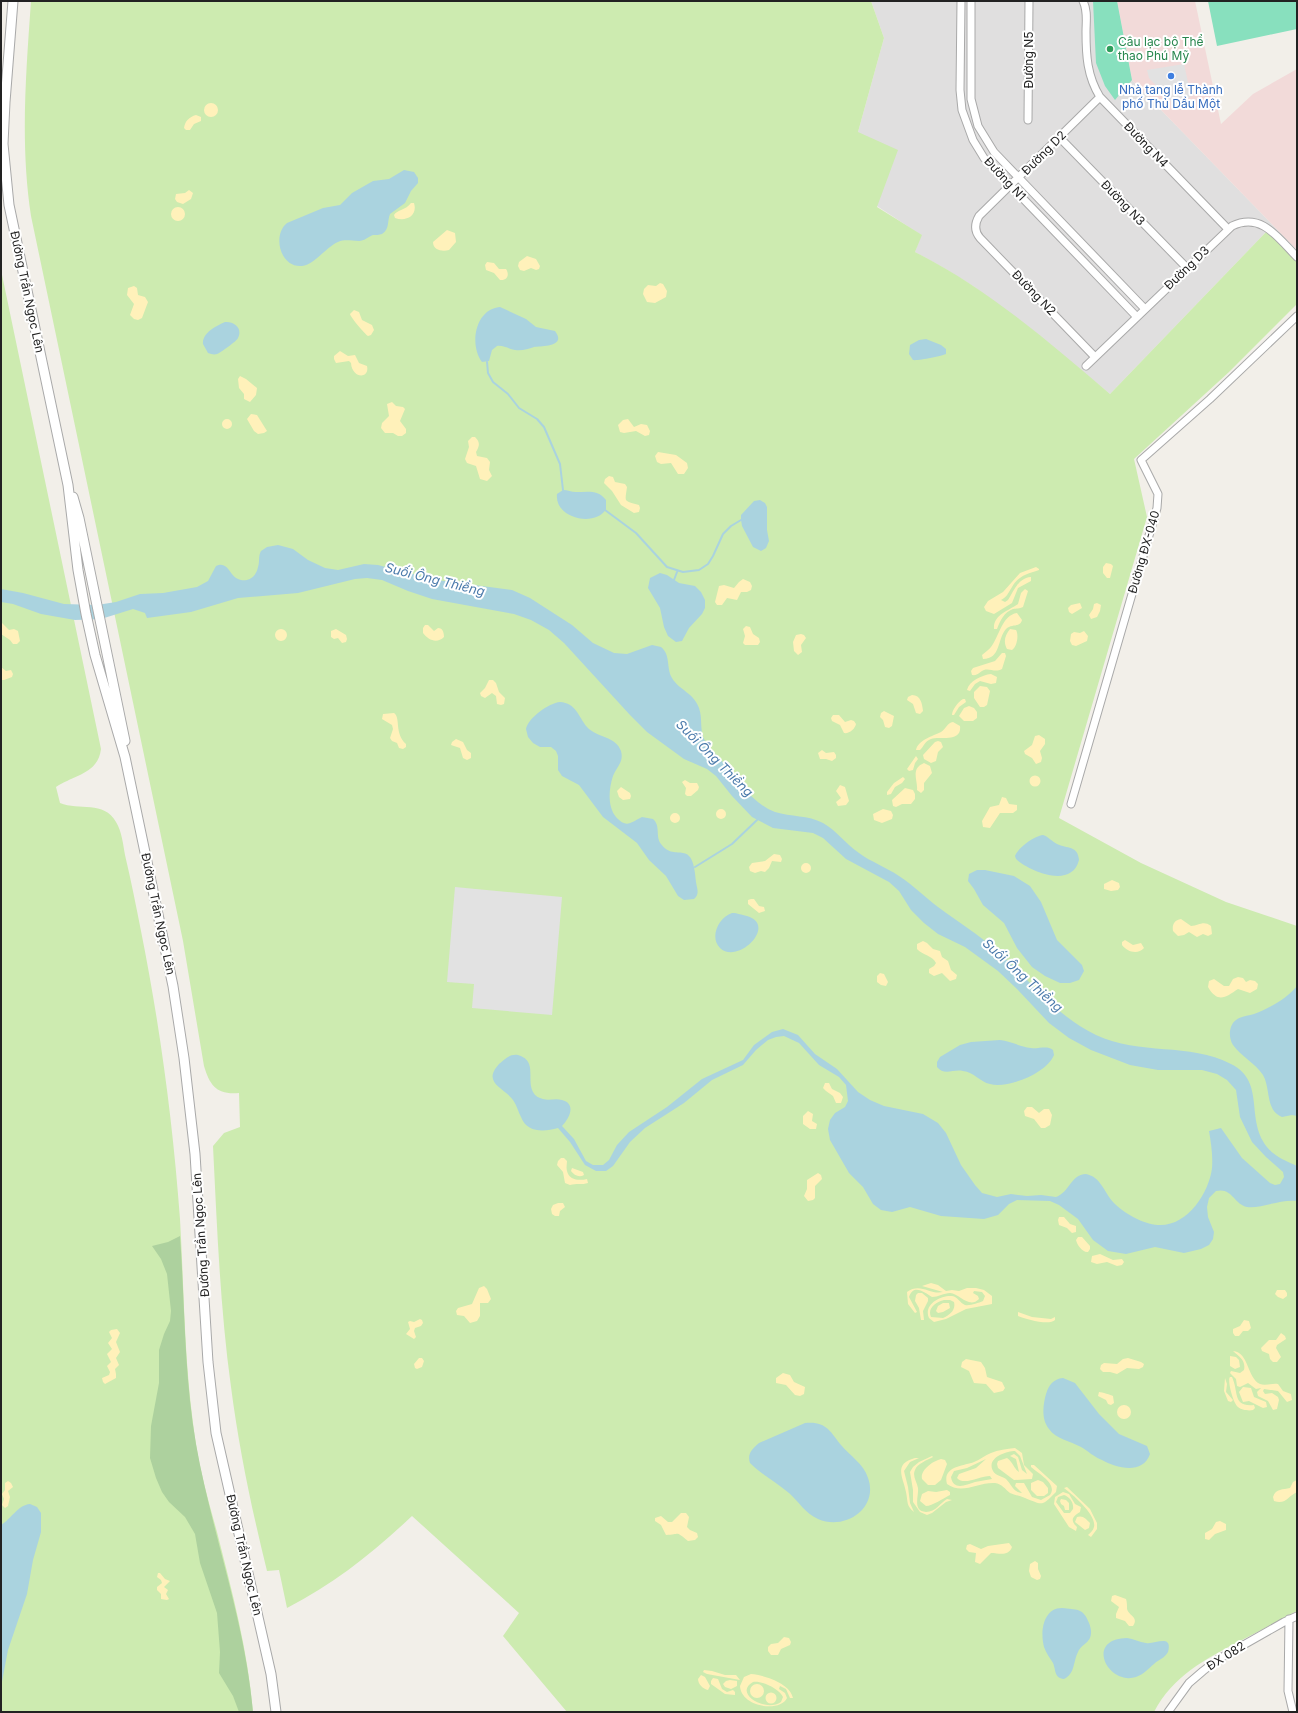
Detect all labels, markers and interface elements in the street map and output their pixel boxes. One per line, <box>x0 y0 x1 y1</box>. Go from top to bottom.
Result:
street label: Đường N5 <box>1021 31 1036 89</box>
place label: Câu lạc bộ Thể thao Phú Mỹ <box>1118 34 1204 63</box>
marker: Câu lạc bộ Thể thao Phú Mỹ <box>1105 44 1115 54</box>
marker: Nhà tang lễ Thành phố Thủ Dầu Một <box>1166 71 1176 81</box>
place label: Nhà tang lễ Thành phố Thủ Dầu Một <box>1119 82 1223 111</box>
street label: Đường N4 <box>1121 119 1172 171</box>
street label: Đường D2 <box>1018 127 1069 178</box>
street label: Đường N1 <box>981 154 1029 204</box>
street label: Đường N3 <box>1098 177 1149 228</box>
street label: Đường Trần Ngọc Lên <box>7 230 48 354</box>
street label: Đường D3 <box>1161 243 1212 293</box>
street label: Đường N2 <box>1009 267 1060 318</box>
street label: Đường ĐX-040 <box>1125 509 1163 595</box>
water label: Suối Ông Thiềng <box>383 559 487 599</box>
water label: Suối Ông Thiềng <box>673 716 757 800</box>
street label: Đường Trần Ngọc Lên <box>138 852 179 976</box>
water label: Suối Ông Thiềng <box>980 935 1066 1015</box>
street label: Đường Trần Ngọc Lên <box>189 1173 212 1297</box>
street label: Đường Trần Ngọc Lên <box>223 1493 266 1617</box>
street label: ĐX 082 <box>1204 1638 1248 1673</box>

